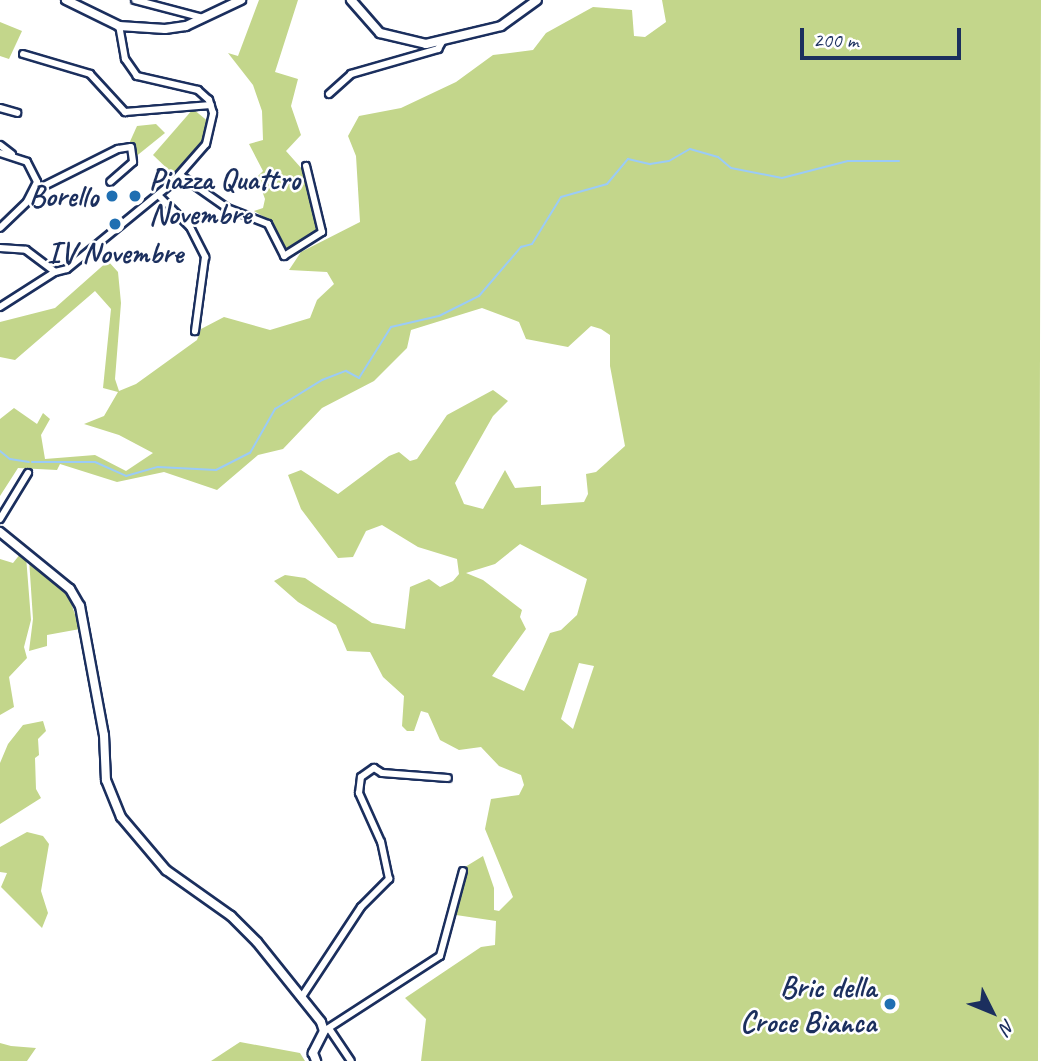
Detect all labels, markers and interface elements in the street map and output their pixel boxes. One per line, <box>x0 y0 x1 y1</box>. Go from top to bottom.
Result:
scale bar <box>803 14 964 58</box>
text: 200 m <box>813 27 858 53</box>
place label: Piazza Quattro Novembre <box>149 161 300 232</box>
place label: Borello <box>29 178 98 214</box>
marker: Borello <box>104 188 120 204</box>
marker: Piazza Quattro Novembre <box>127 188 143 204</box>
marker: IV Novembre <box>107 216 123 232</box>
place label: IV Novembre <box>46 235 184 271</box>
place label: Bric della Croce Bianca <box>741 969 876 1040</box>
north arrow <box>957 977 1027 1047</box>
marker: Bric della Croce Bianca <box>882 996 898 1012</box>
text: N <box>995 1014 1020 1039</box>

